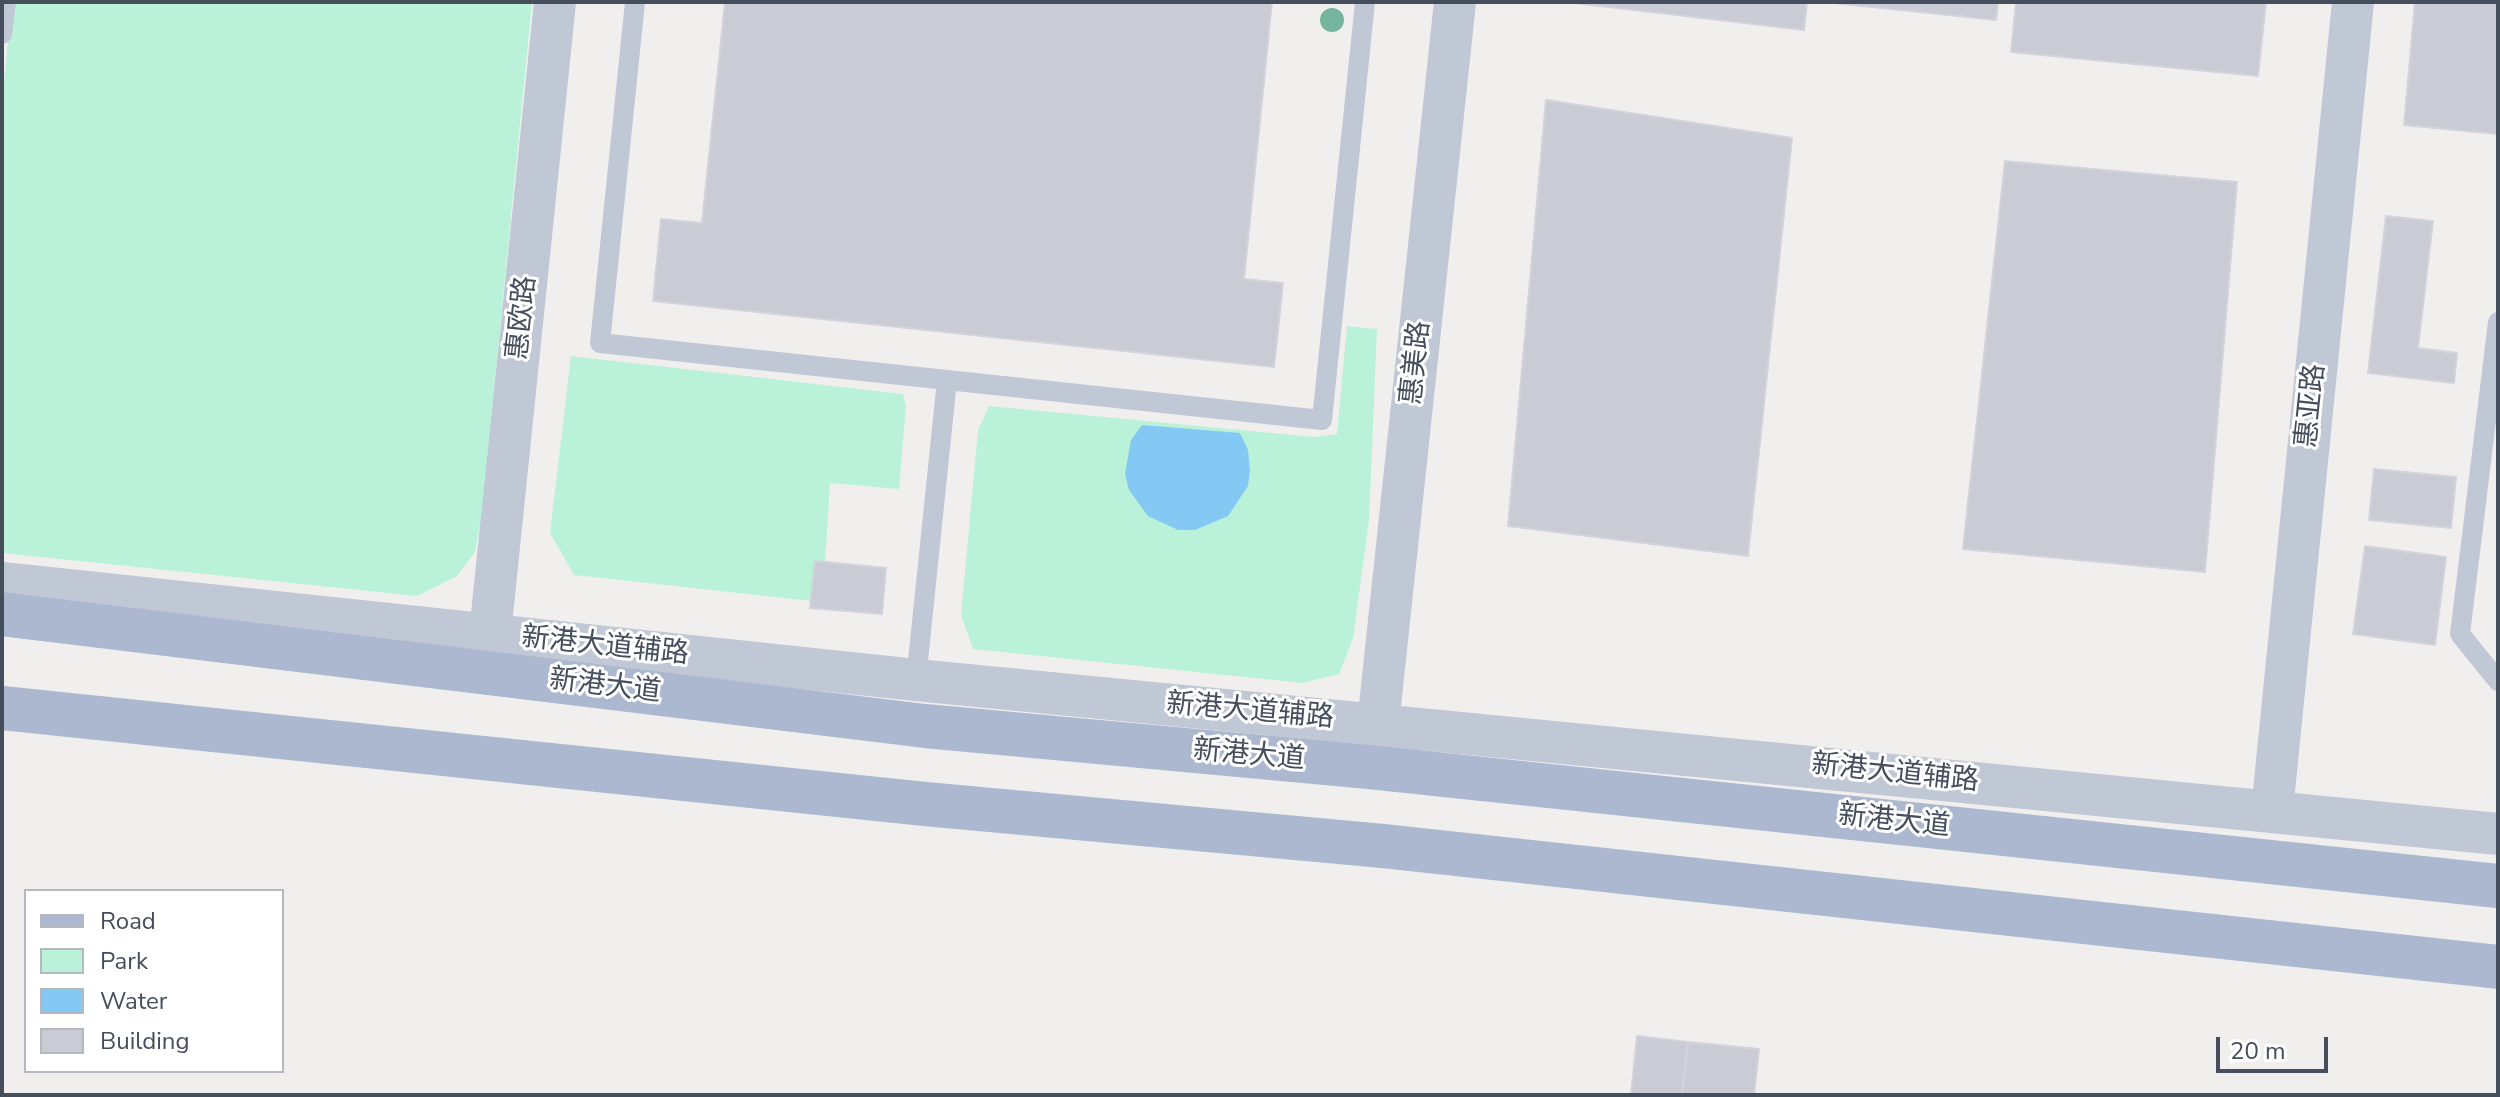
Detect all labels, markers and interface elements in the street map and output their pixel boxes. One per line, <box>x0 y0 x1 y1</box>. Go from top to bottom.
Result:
street label: 惠欧路 <box>502 274 544 362</box>
street label: 惠美路 <box>1396 319 1438 407</box>
street label: 惠亚路 <box>2291 362 2333 450</box>
street label: 新港大道辅路 <box>520 622 690 672</box>
street label: 新港大道 <box>547 664 663 710</box>
street label: 新港大道辅路 <box>1165 688 1335 736</box>
street label: 新港大道 <box>1192 734 1306 778</box>
street label: 新港大道辅路 <box>1810 749 1980 799</box>
street label: 新港大道 <box>1837 799 1951 845</box>
legend <box>24 889 284 1073</box>
text: Road <box>100 905 156 937</box>
text: Park <box>100 945 148 977</box>
text: Water <box>100 985 167 1017</box>
scale bar <box>2220 1021 2332 1071</box>
text: Building <box>100 1025 190 1057</box>
text: 20 m <box>2230 1035 2286 1067</box>

